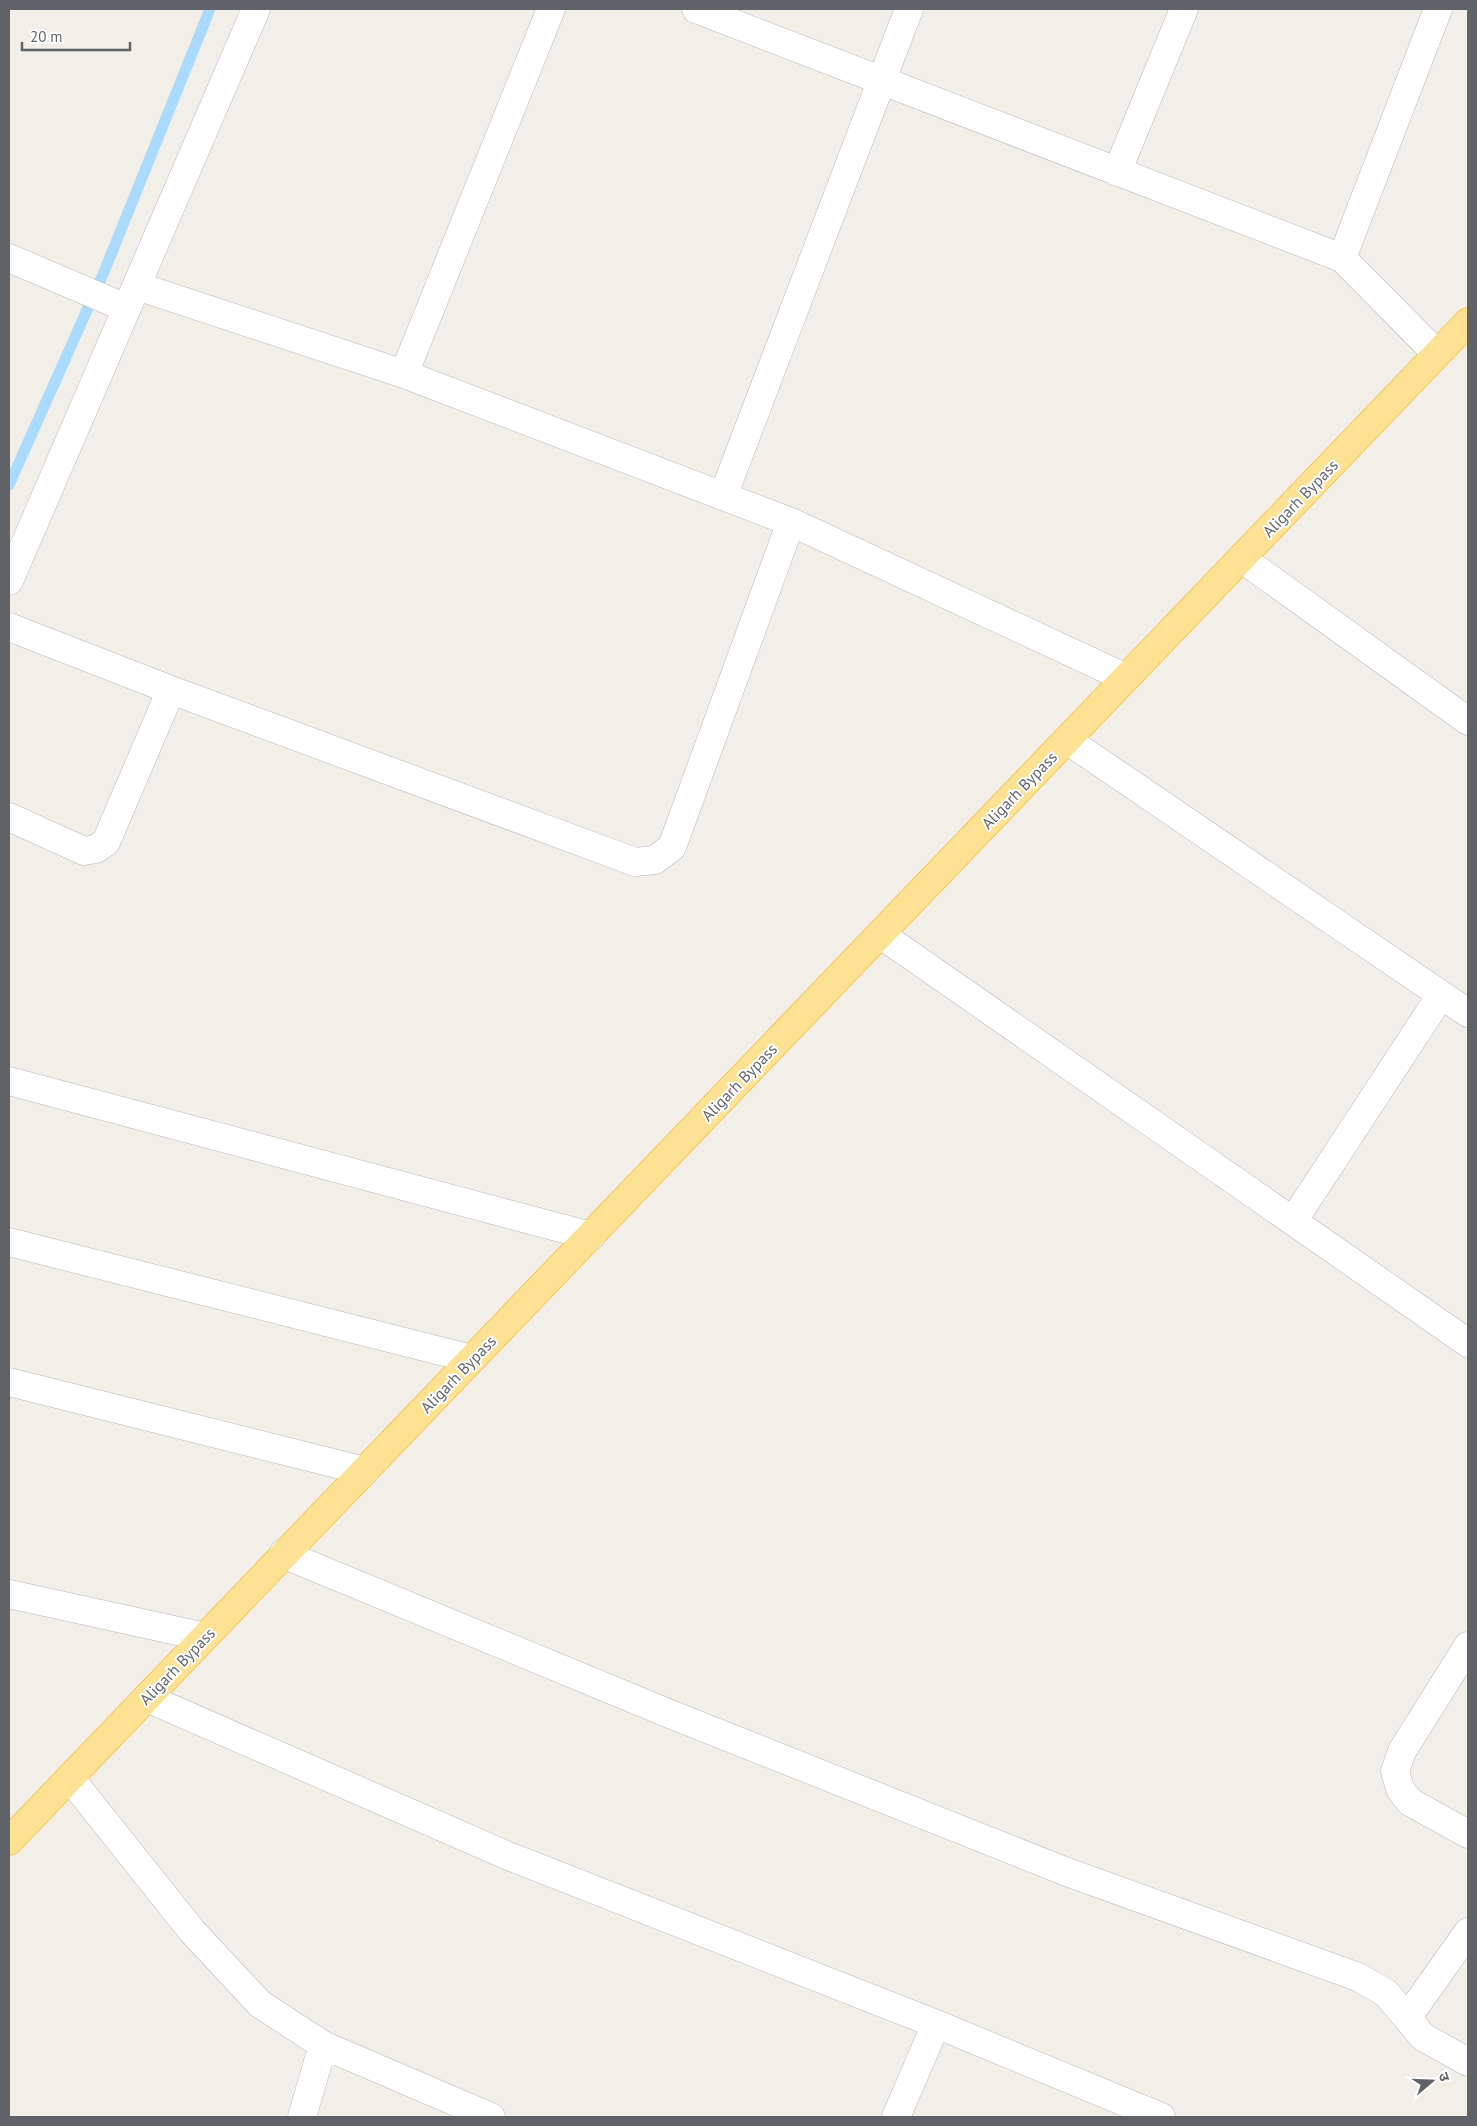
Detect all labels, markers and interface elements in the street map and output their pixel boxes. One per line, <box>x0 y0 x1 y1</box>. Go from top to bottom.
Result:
scale bar <box>22 20 130 52</box>
text: 20 m <box>30 27 63 46</box>
street label: Aligarh Bypass <box>1258 455 1342 541</box>
street label: Aligarh Bypass <box>977 747 1061 833</box>
street label: Aligarh Bypass <box>697 1039 781 1125</box>
street label: Aligarh Bypass <box>416 1331 500 1417</box>
street label: Aligarh Bypass <box>135 1623 219 1709</box>
north arrow <box>1407 2056 1457 2106</box>
text: उ <box>1434 2070 1454 2084</box>

